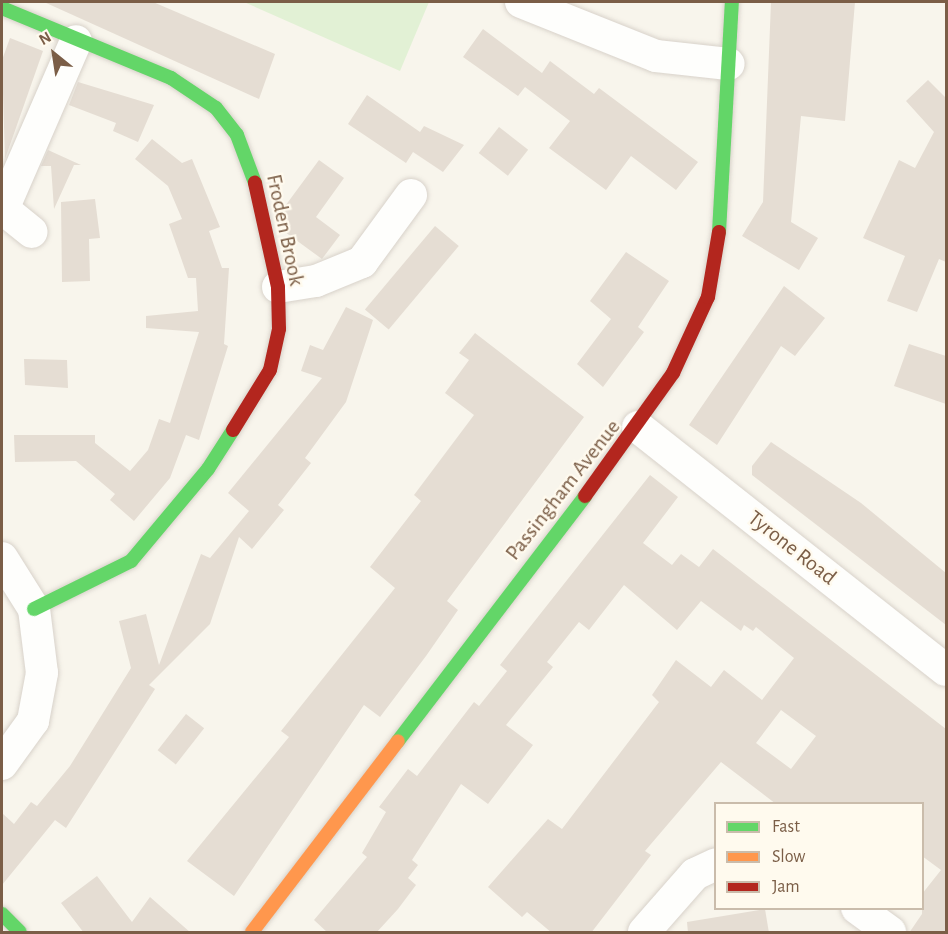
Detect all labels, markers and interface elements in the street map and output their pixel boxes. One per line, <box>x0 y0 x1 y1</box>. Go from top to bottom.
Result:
north arrow <box>24 24 84 84</box>
text: N <box>36 29 54 48</box>
street label: Froden Brook <box>260 172 310 288</box>
street label: Passingham Avenue <box>500 414 626 566</box>
street label: Tyrone Road <box>742 505 842 591</box>
legend <box>714 802 924 910</box>
text: Fast <box>772 818 800 836</box>
text: Slow <box>772 848 805 866</box>
text: Jam <box>772 878 800 896</box>

